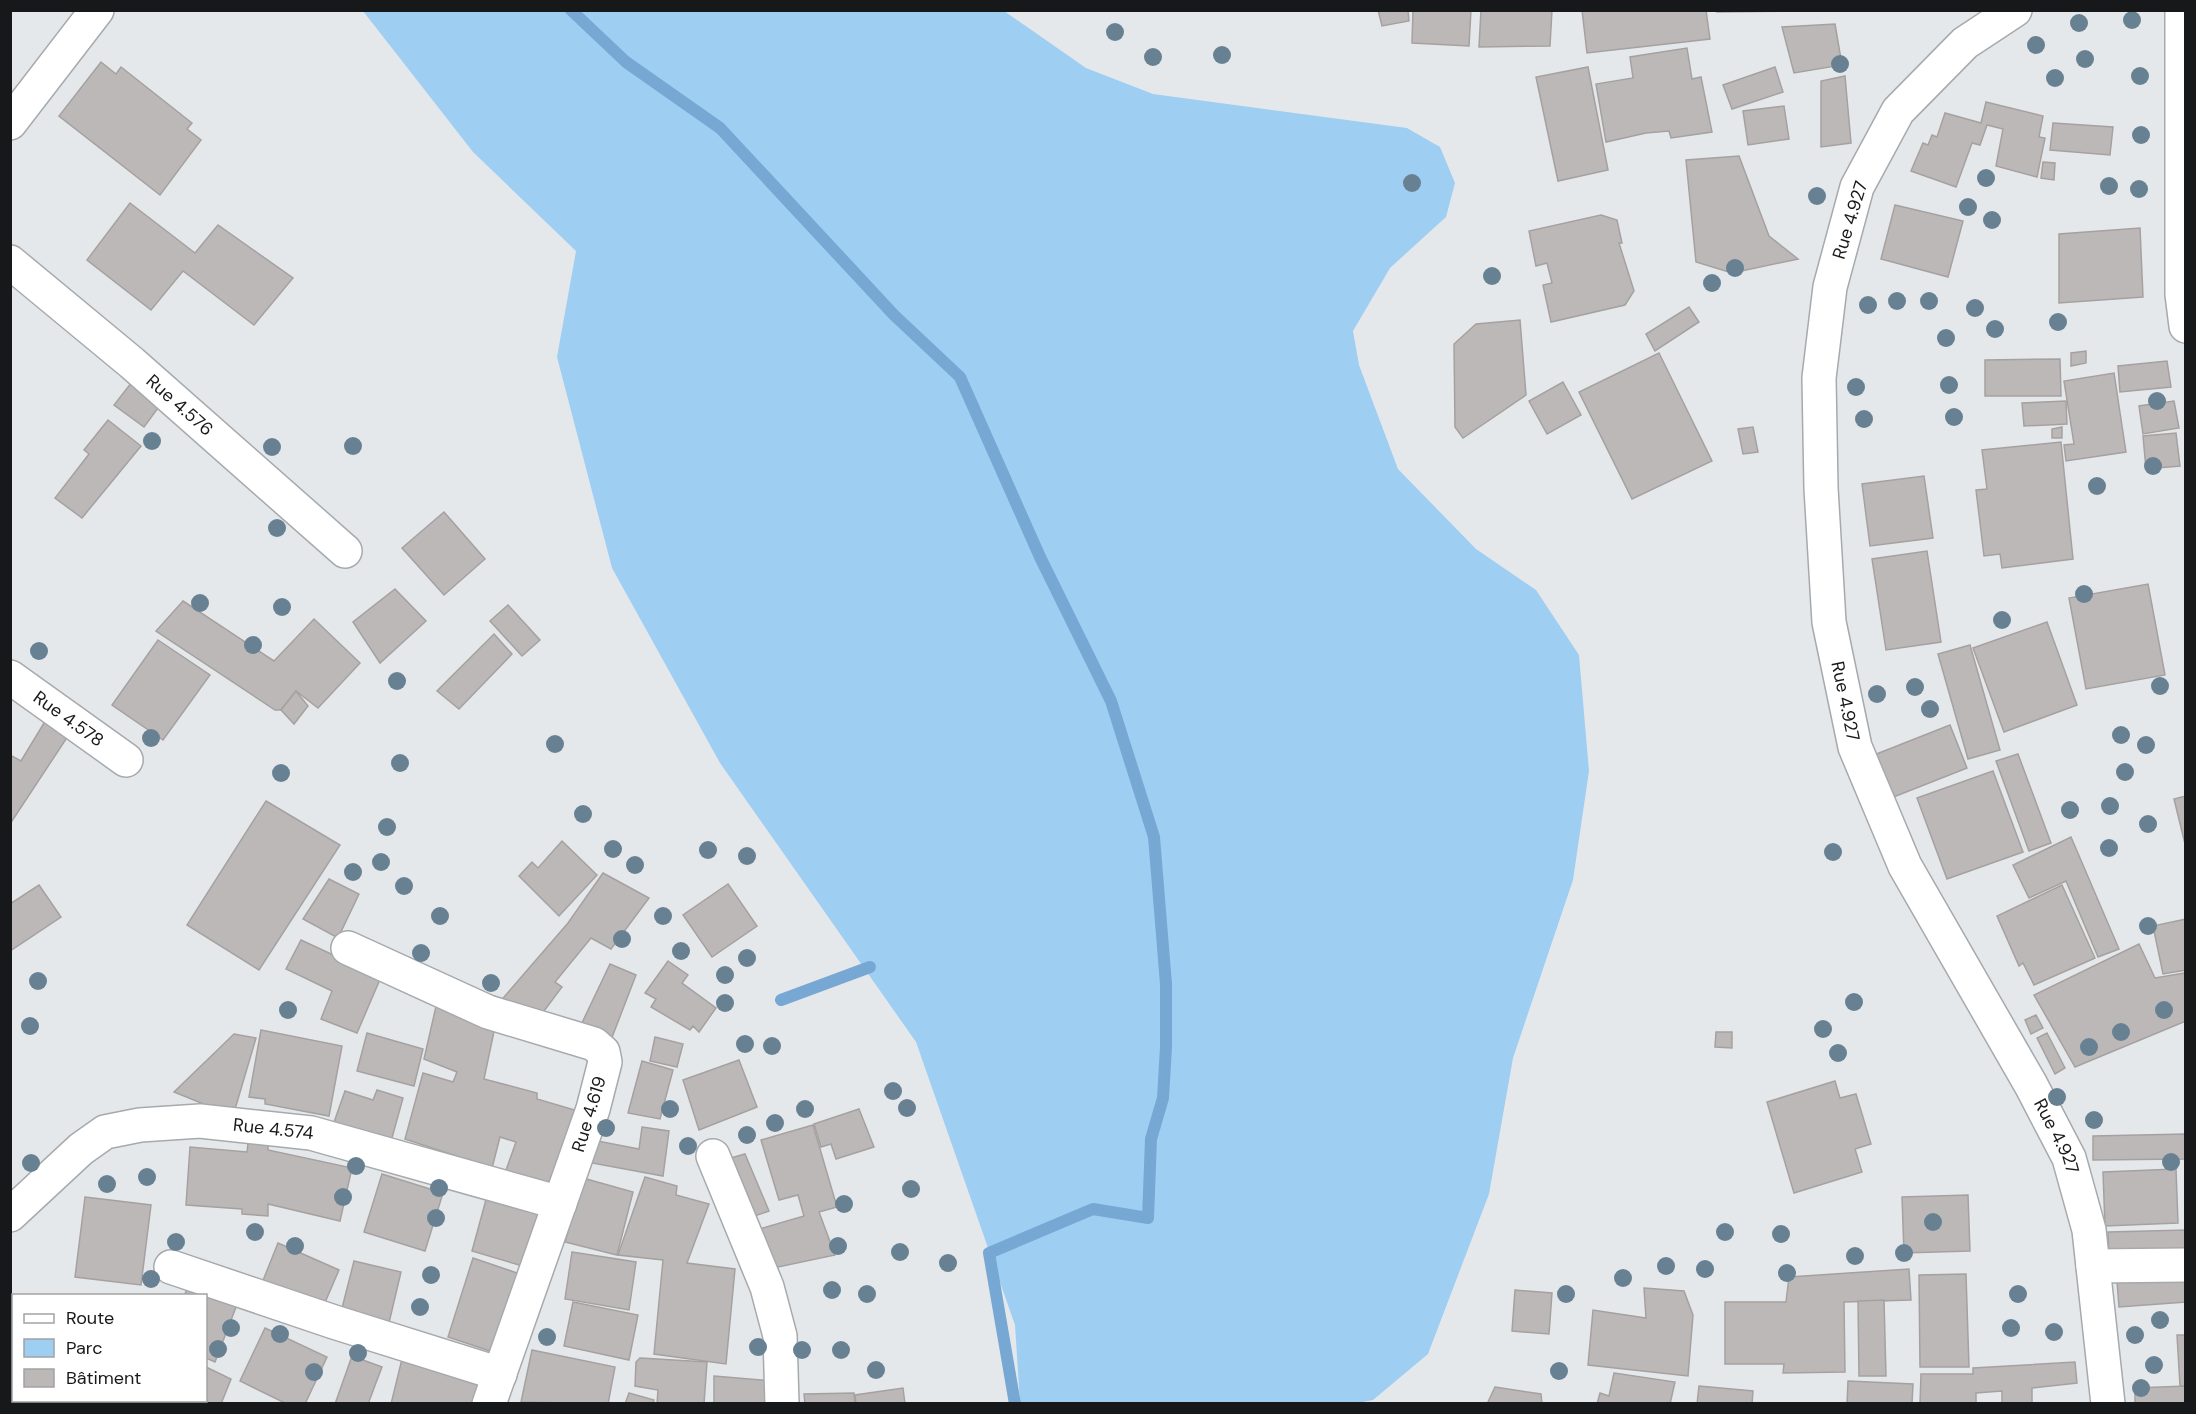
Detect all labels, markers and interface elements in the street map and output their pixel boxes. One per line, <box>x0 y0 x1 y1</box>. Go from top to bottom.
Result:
street label: Rue 4.927 <box>1827 178 1873 262</box>
street label: Rue 4.576 <box>141 369 218 441</box>
street label: Rue 4.927 <box>1825 659 1865 743</box>
street label: Rue 4.578 <box>28 685 109 752</box>
street label: Rue 4.619 <box>566 1073 612 1155</box>
street label: Rue 4.927 <box>2028 1095 2085 1176</box>
street label: Rue 4.574 <box>232 1113 315 1145</box>
legend <box>12 1294 207 1402</box>
text: Route <box>66 1306 114 1330</box>
text: Parc <box>66 1336 102 1360</box>
text: Bâtiment <box>66 1366 141 1390</box>

